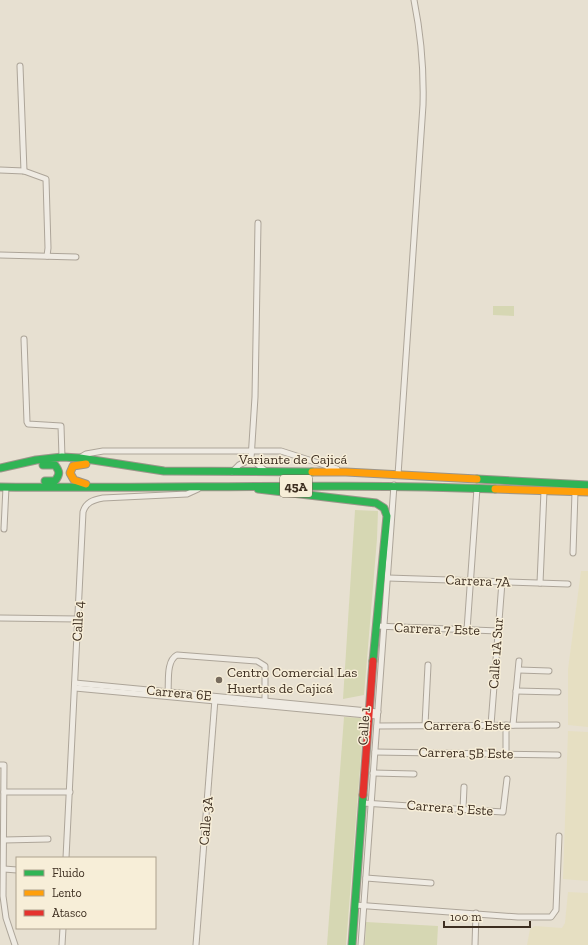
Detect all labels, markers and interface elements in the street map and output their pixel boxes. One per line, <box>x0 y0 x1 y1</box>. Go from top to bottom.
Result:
street label: Variante de Cajicá <box>238 451 347 468</box>
road number: 45A <box>280 475 312 497</box>
street label: Carrera 7A <box>445 571 512 591</box>
street label: Calle 4 <box>68 600 88 642</box>
street label: Calle 1A Sur <box>485 617 507 689</box>
street label: Carrera 7 Este <box>394 619 481 639</box>
place label: Centro Comercial Las Huertas de Cajicá <box>227 664 357 697</box>
marker: Centro Comercial Las Huertas de Cajicá <box>214 675 224 685</box>
street label: Carrera 6E <box>146 682 212 704</box>
street label: Calle 1 <box>354 706 374 746</box>
street label: Carrera 6 Este <box>424 717 511 734</box>
street label: Carrera 5B Este <box>418 744 514 762</box>
street label: Calle 3A <box>195 795 217 846</box>
street label: Carrera 5 Este <box>406 797 494 820</box>
legend <box>16 857 156 929</box>
text: Fluido <box>52 866 85 880</box>
text: Lento <box>52 886 82 900</box>
scale bar <box>444 903 530 929</box>
text: Atasco <box>52 906 87 920</box>
text: 100 m <box>450 910 482 924</box>

